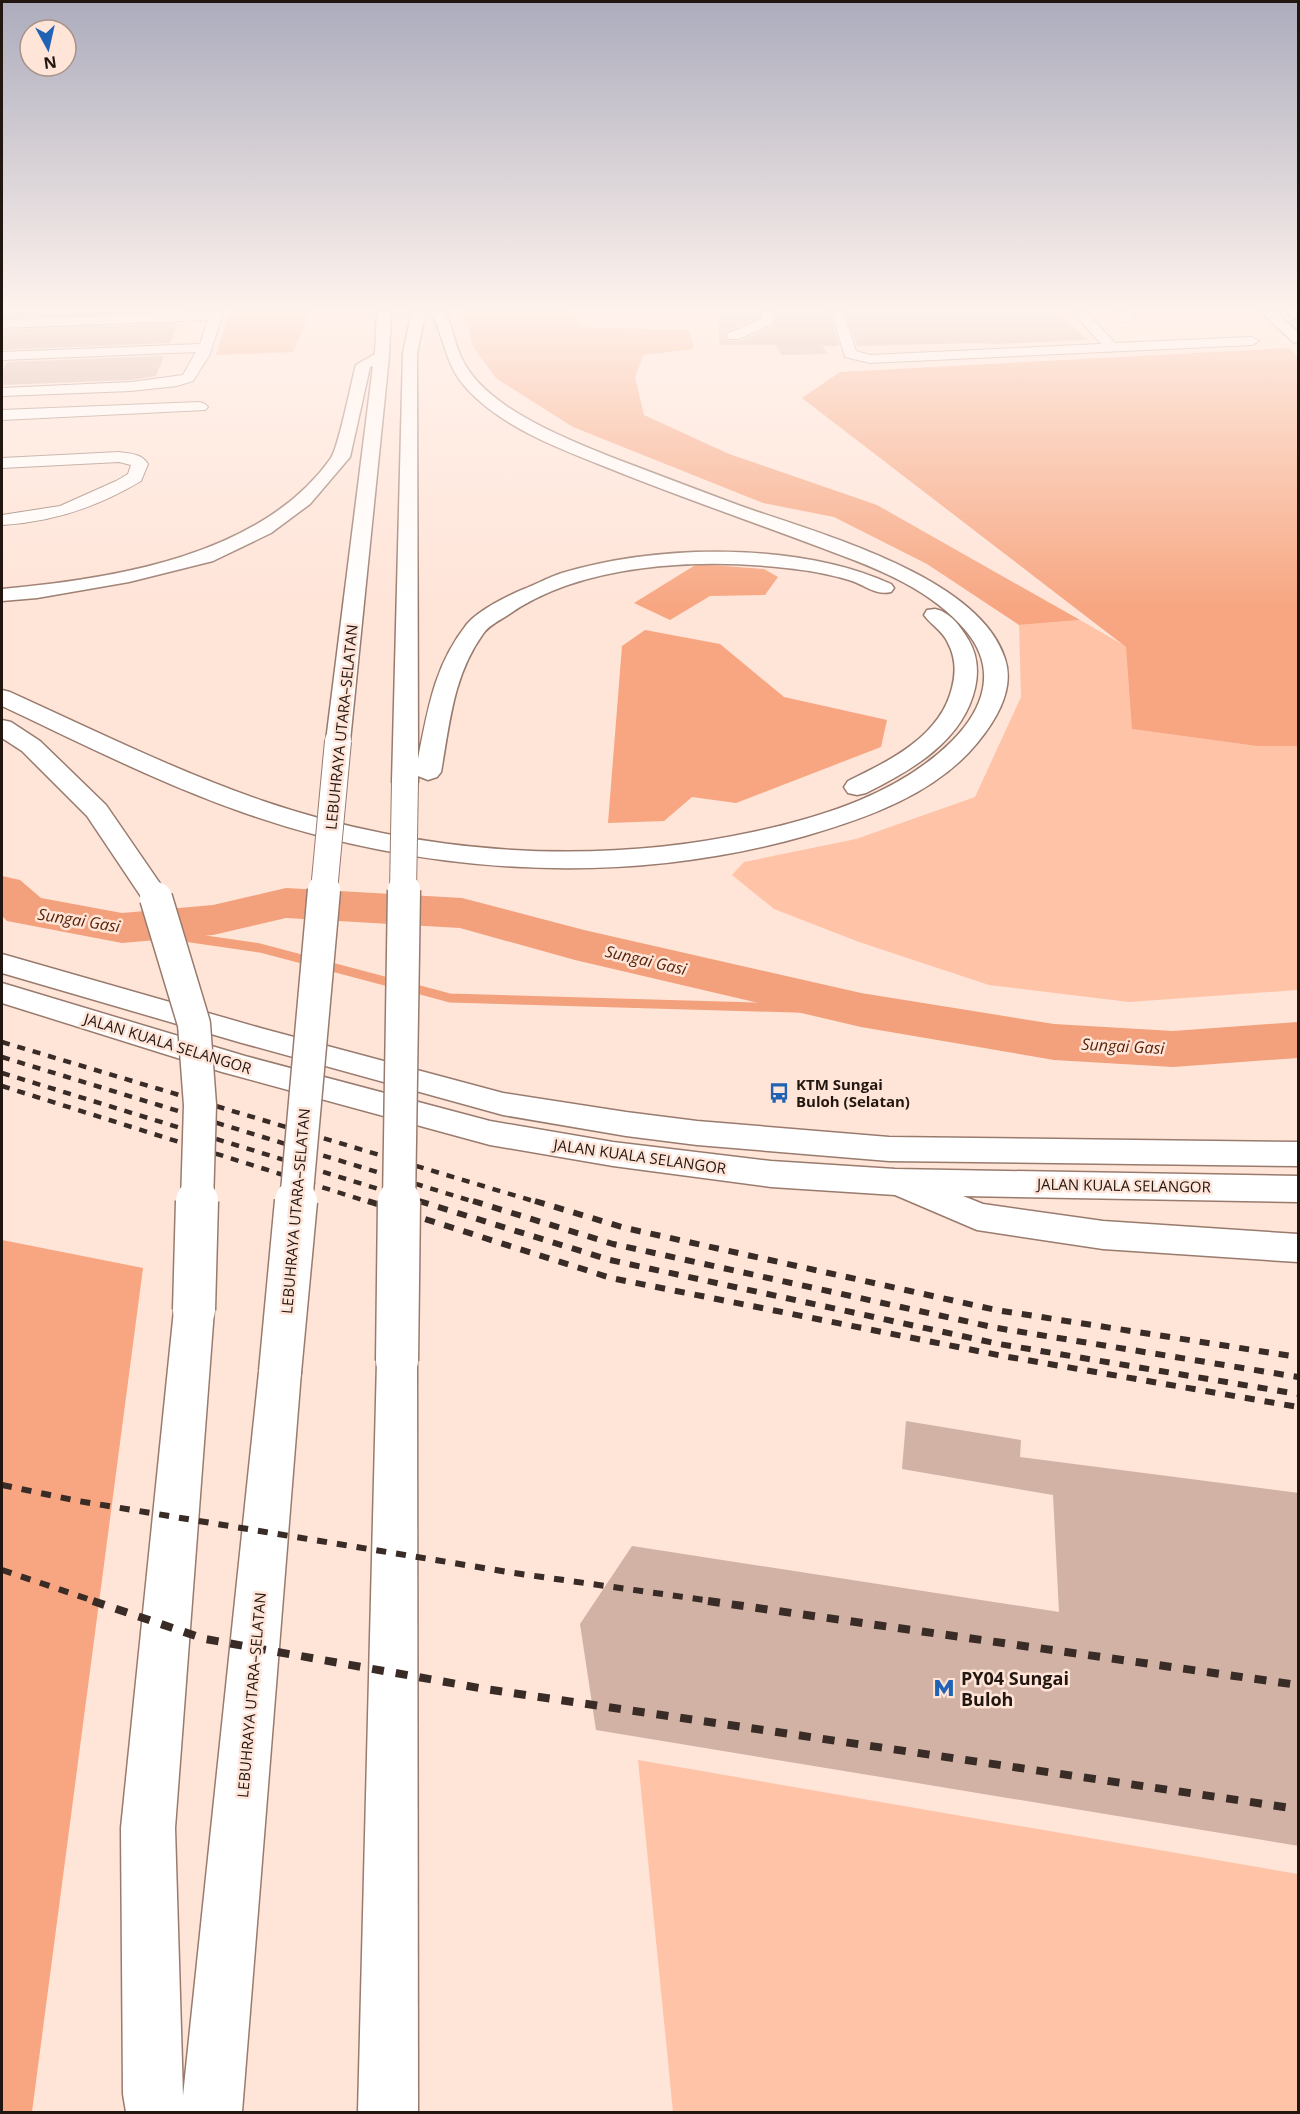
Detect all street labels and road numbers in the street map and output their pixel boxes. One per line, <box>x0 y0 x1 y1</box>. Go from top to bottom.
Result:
street label: LEBUHRAYA UTARA–SELATAN <box>320 623 362 831</box>
street label: JALAN KUALA SELANGOR <box>80 1007 255 1078</box>
street label: LEBUHRAYA UTARA–SELATAN <box>276 1107 314 1315</box>
street label: JALAN KUALA SELANGOR <box>551 1134 728 1178</box>
street label: JALAN KUALA SELANGOR <box>1035 1173 1212 1197</box>
street label: LEBUHRAYA UTARA–SELATAN <box>232 1591 270 1799</box>

